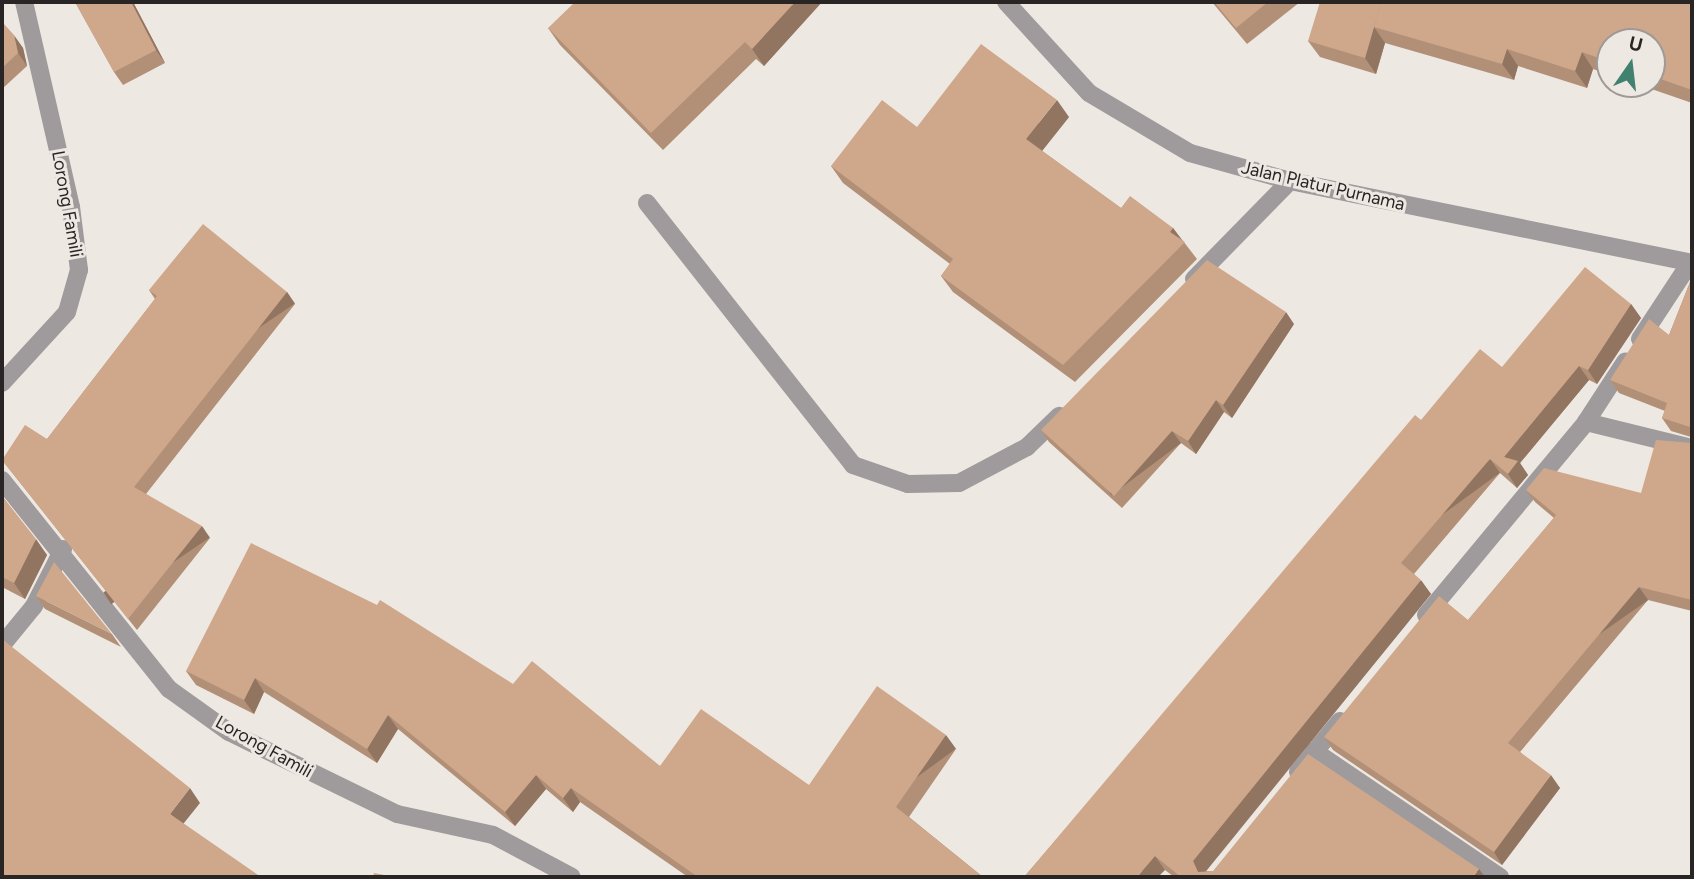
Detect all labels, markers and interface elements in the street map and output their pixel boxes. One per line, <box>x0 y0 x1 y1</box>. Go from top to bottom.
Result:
north arrow <box>1596 28 1666 98</box>
text: U <box>1626 31 1645 57</box>
street label: Lorong Famili <box>47 149 87 259</box>
street label: Jalan Platur Purnama <box>1239 157 1407 215</box>
street label: Lorong Famili <box>212 711 316 783</box>

